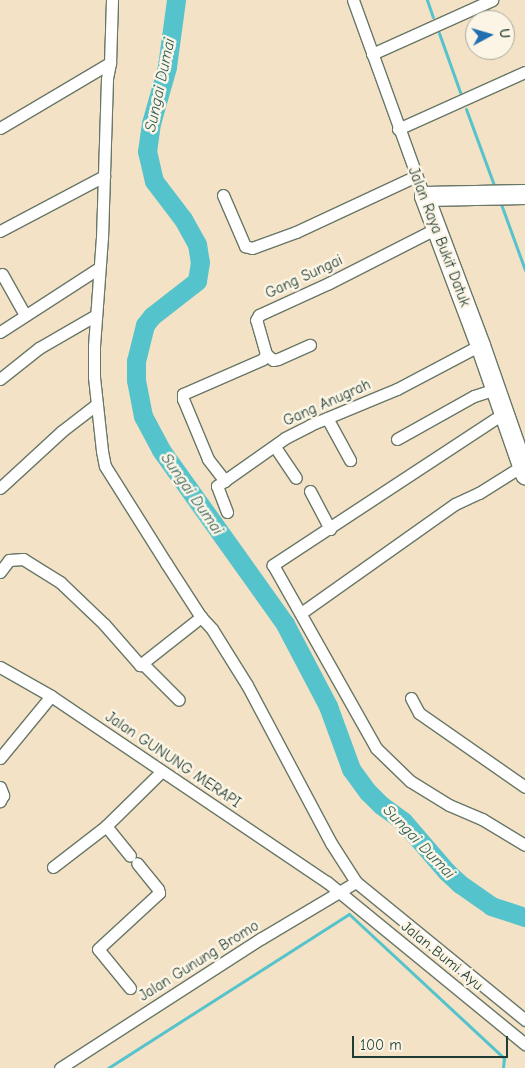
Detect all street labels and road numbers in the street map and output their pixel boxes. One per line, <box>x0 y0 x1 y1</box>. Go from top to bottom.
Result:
street label: Jalan Raya Bukit Datuk <box>404 165 474 309</box>
street label: Gang Sungai <box>263 251 345 303</box>
street label: Gang Anugrah <box>280 376 374 430</box>
street label: Jalan GUNUNG MERAPI <box>102 708 244 812</box>
street label: Jalan Gunung Bromo <box>136 917 262 1005</box>
street label: Jalan Bumi Ayu <box>398 918 486 994</box>

